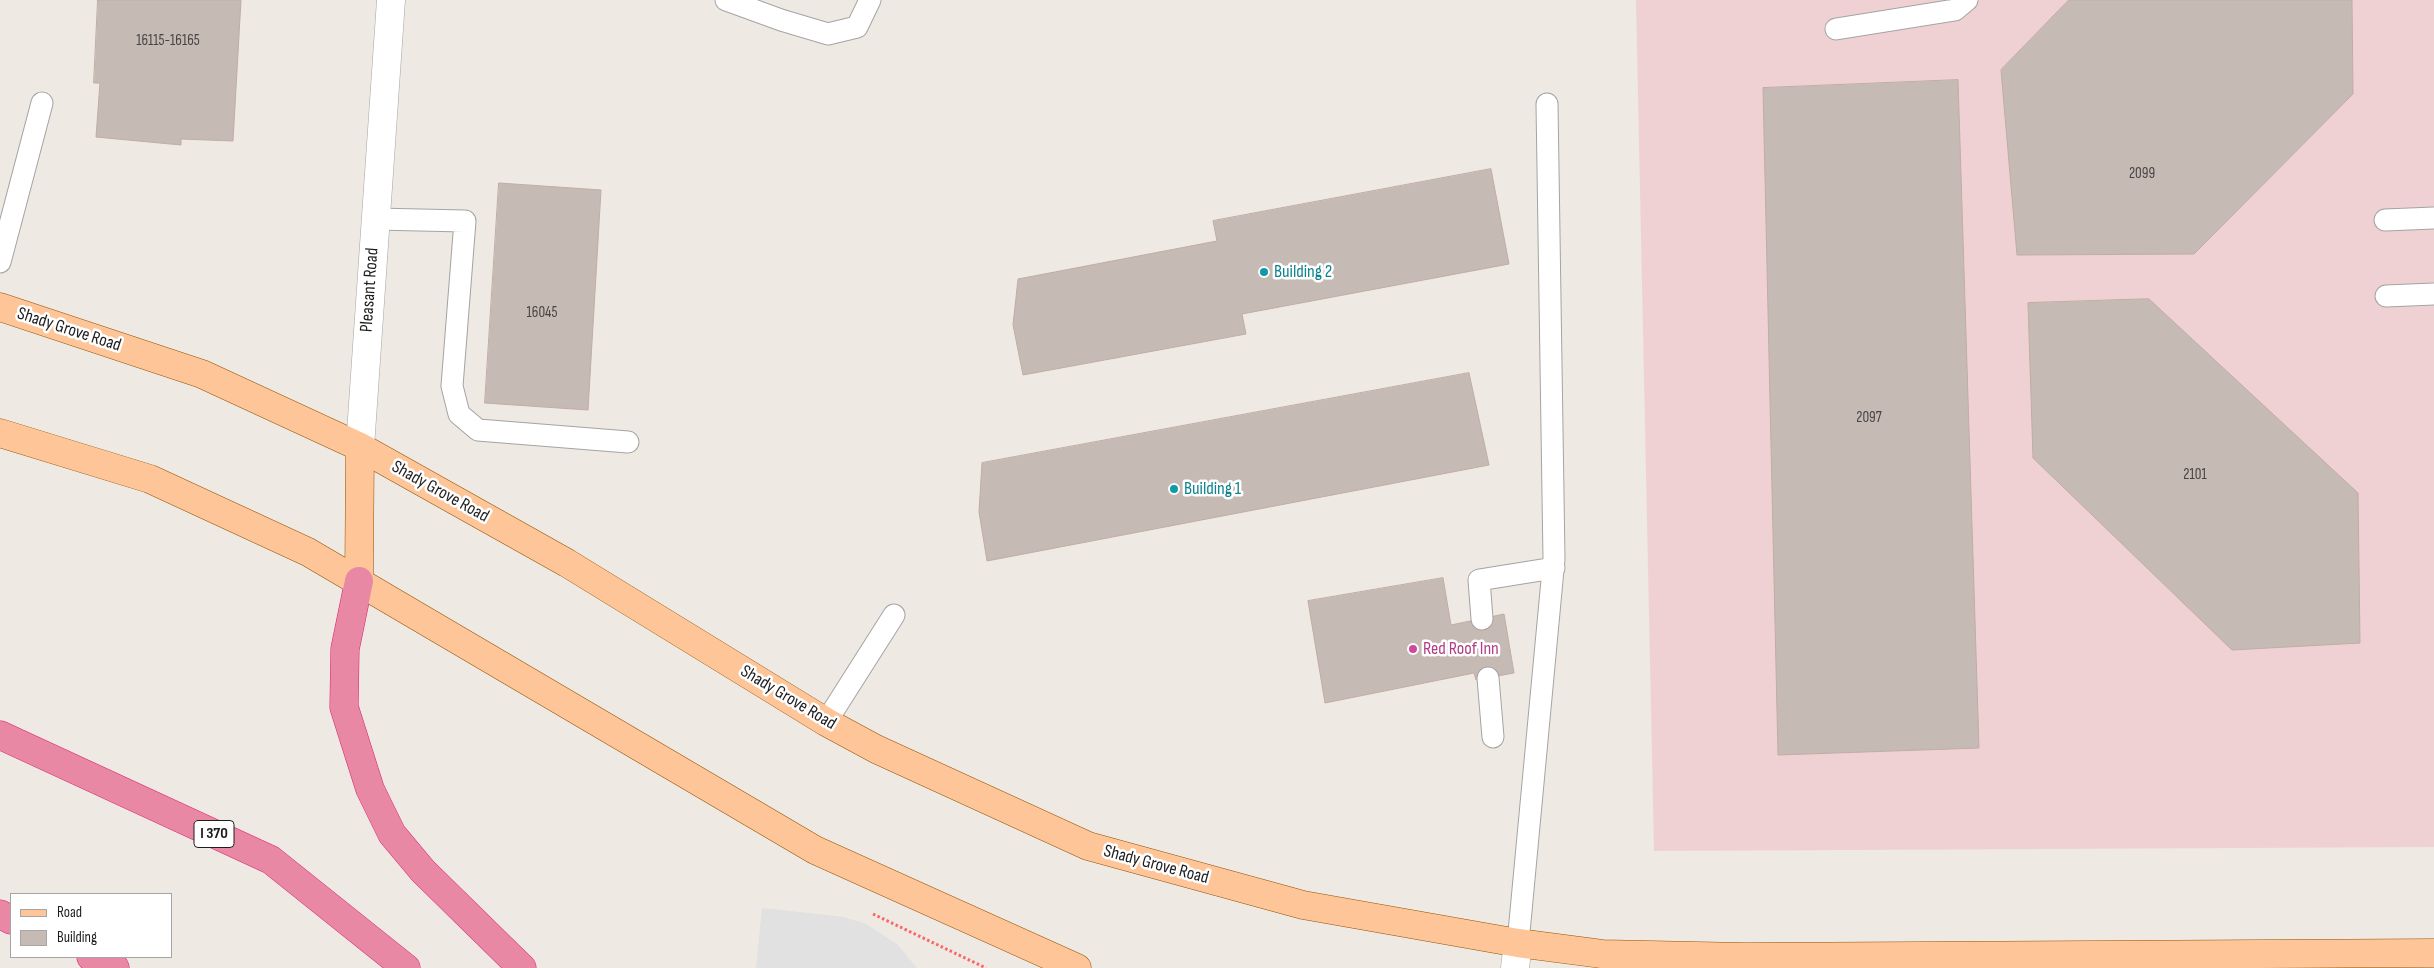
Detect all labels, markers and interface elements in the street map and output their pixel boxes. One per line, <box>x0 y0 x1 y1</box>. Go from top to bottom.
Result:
house number: 16115-16165 <box>136 32 200 50</box>
house number: 2099 <box>2129 165 2155 183</box>
street label: Pleasant Road <box>356 247 384 333</box>
place label: Building 2 <box>1274 261 1332 283</box>
marker: Building 2 <box>1258 266 1270 278</box>
street label: Shady Grove Road <box>14 303 124 357</box>
house number: 16045 <box>527 304 557 322</box>
house number: 2097 <box>1856 409 1882 427</box>
street label: Shady Grove Road <box>388 456 492 528</box>
house number: 2101 <box>2183 466 2207 484</box>
place label: Building 1 <box>1184 478 1241 500</box>
marker: Building 1 <box>1168 483 1180 495</box>
place label: Red Roof Inn <box>1423 638 1499 660</box>
marker: Red Roof Inn <box>1407 643 1419 655</box>
street label: Shady Grove Road <box>736 661 840 735</box>
road number: I 370 <box>194 821 234 848</box>
street label: Shady Grove Road <box>1101 841 1211 889</box>
legend <box>10 893 172 958</box>
text: Road <box>57 903 82 922</box>
text: Building <box>57 928 97 947</box>

